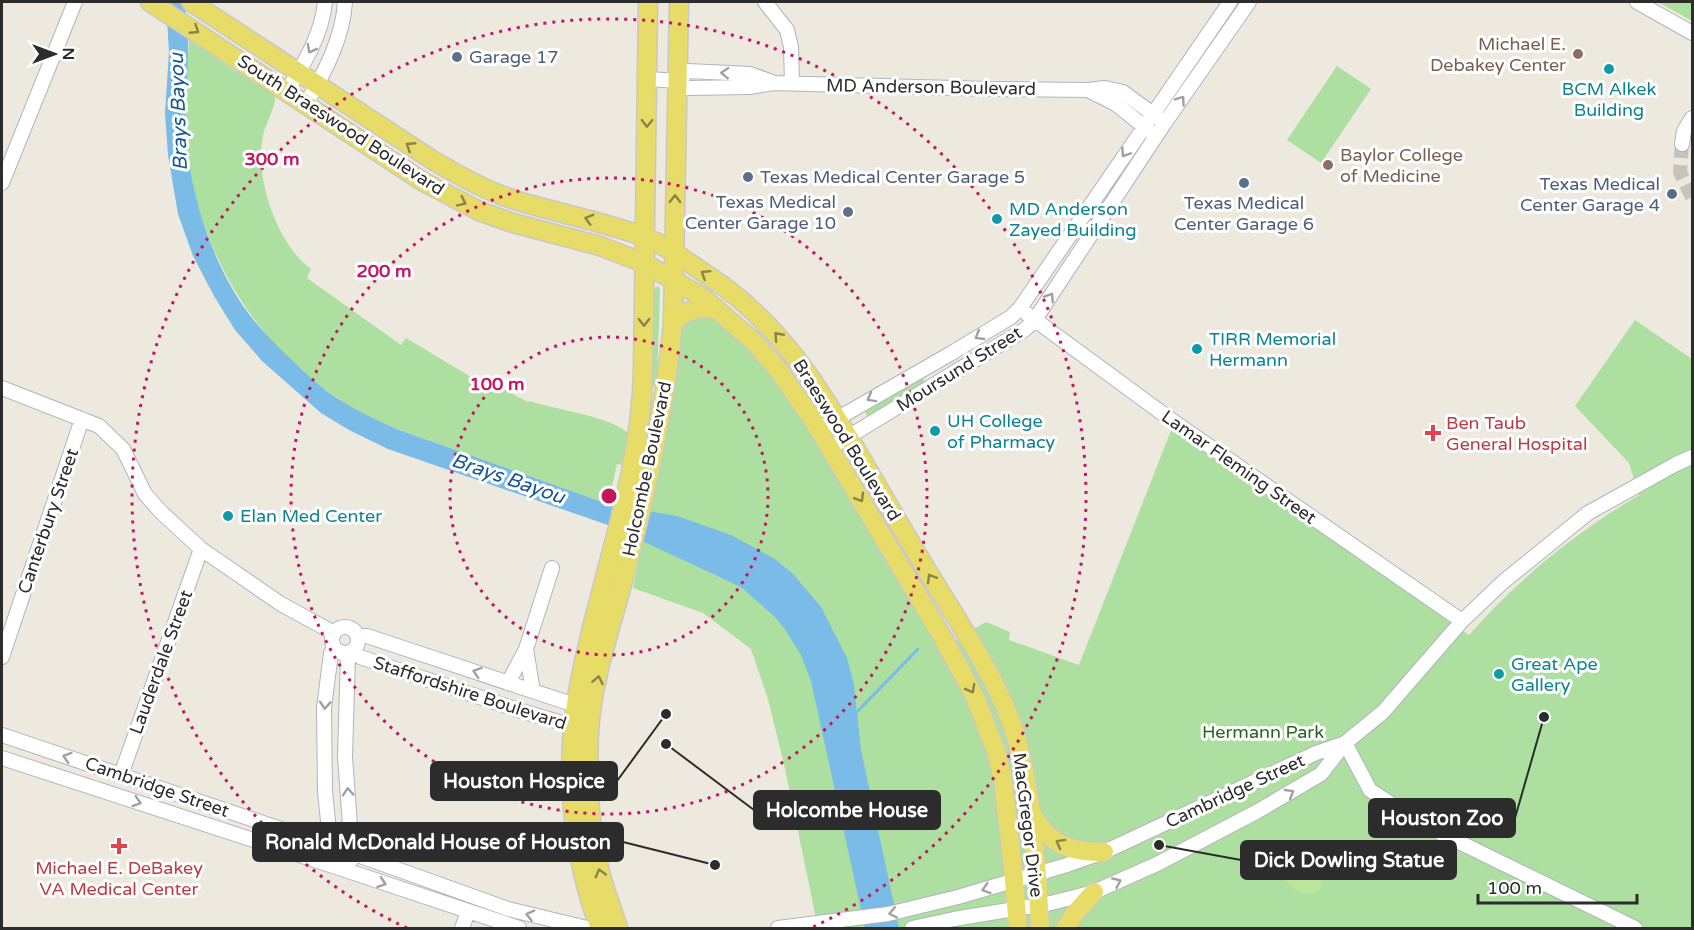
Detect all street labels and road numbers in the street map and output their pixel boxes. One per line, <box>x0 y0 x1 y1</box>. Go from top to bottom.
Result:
street label: South Braeswood Boulevard <box>233 50 449 200</box>
street label: MD Anderson Boulevard <box>826 74 1036 100</box>
street label: Moursund Street <box>892 321 1026 416</box>
street label: Braeswood Boulevard <box>788 355 906 525</box>
street label: Holcombe Boulevard <box>618 379 676 559</box>
street label: Lamar Fleming Street <box>1157 405 1321 529</box>
street label: Canterbury Street <box>13 445 83 597</box>
street label: Lauderdale Street <box>125 587 197 737</box>
street label: Staffordshire Boulevard <box>371 651 569 735</box>
street label: Cambridge Street <box>1162 749 1308 833</box>
street label: MacGregor Drive <box>1008 751 1048 899</box>
street label: Cambridge Street <box>82 752 232 822</box>

